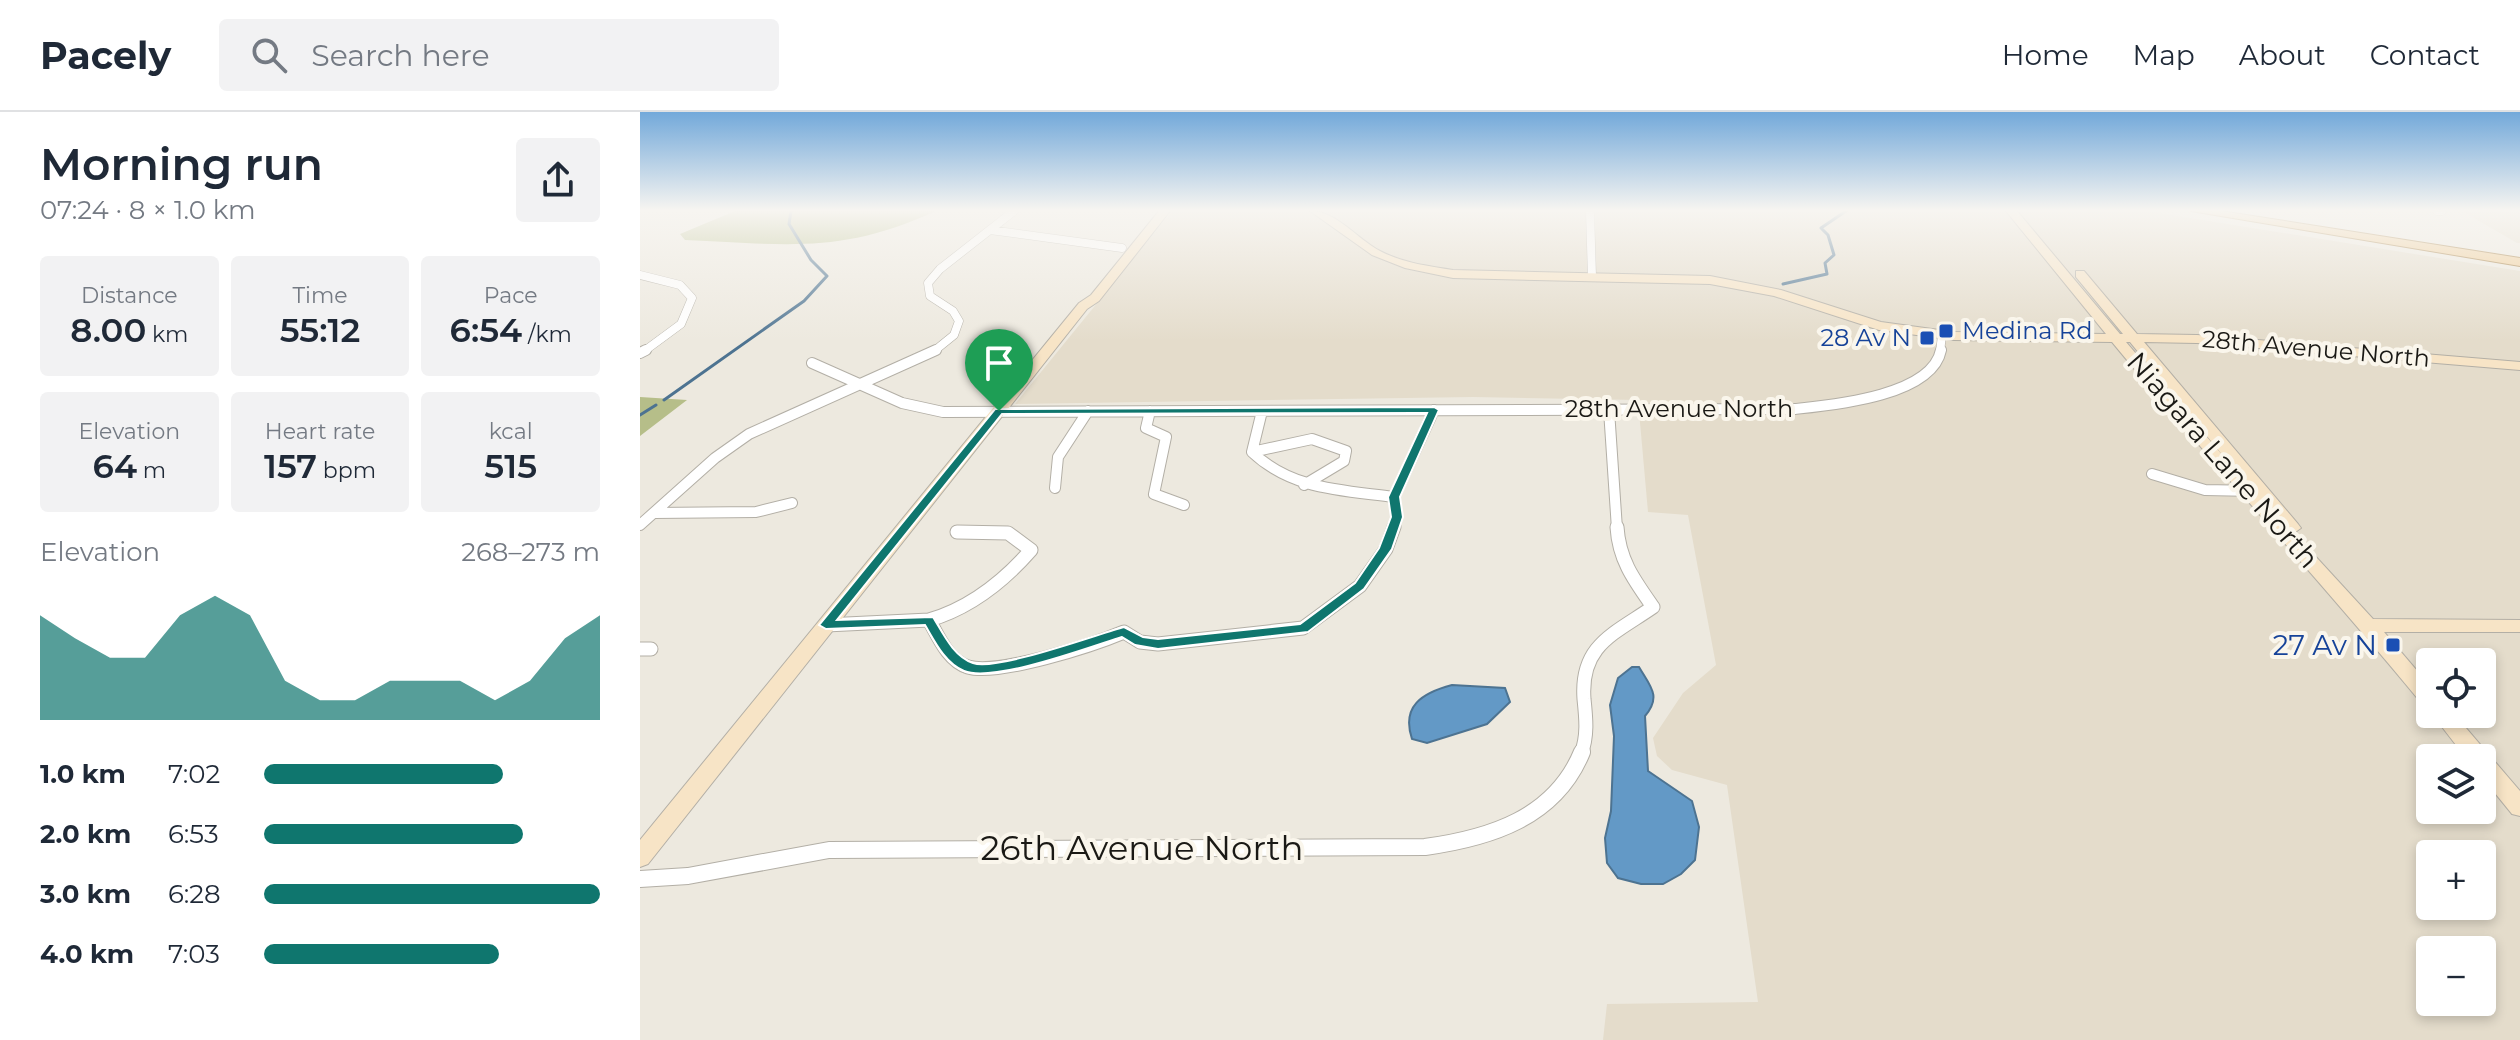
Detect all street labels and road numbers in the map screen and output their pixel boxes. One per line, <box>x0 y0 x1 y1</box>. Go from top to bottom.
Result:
street label: 28th Avenue North <box>2201 324 2431 373</box>
street label: Niagara Lane North <box>2120 345 2326 575</box>
street label: 28th Avenue North <box>1565 394 1793 423</box>
street label: 26th Avenue North <box>981 827 1303 869</box>

